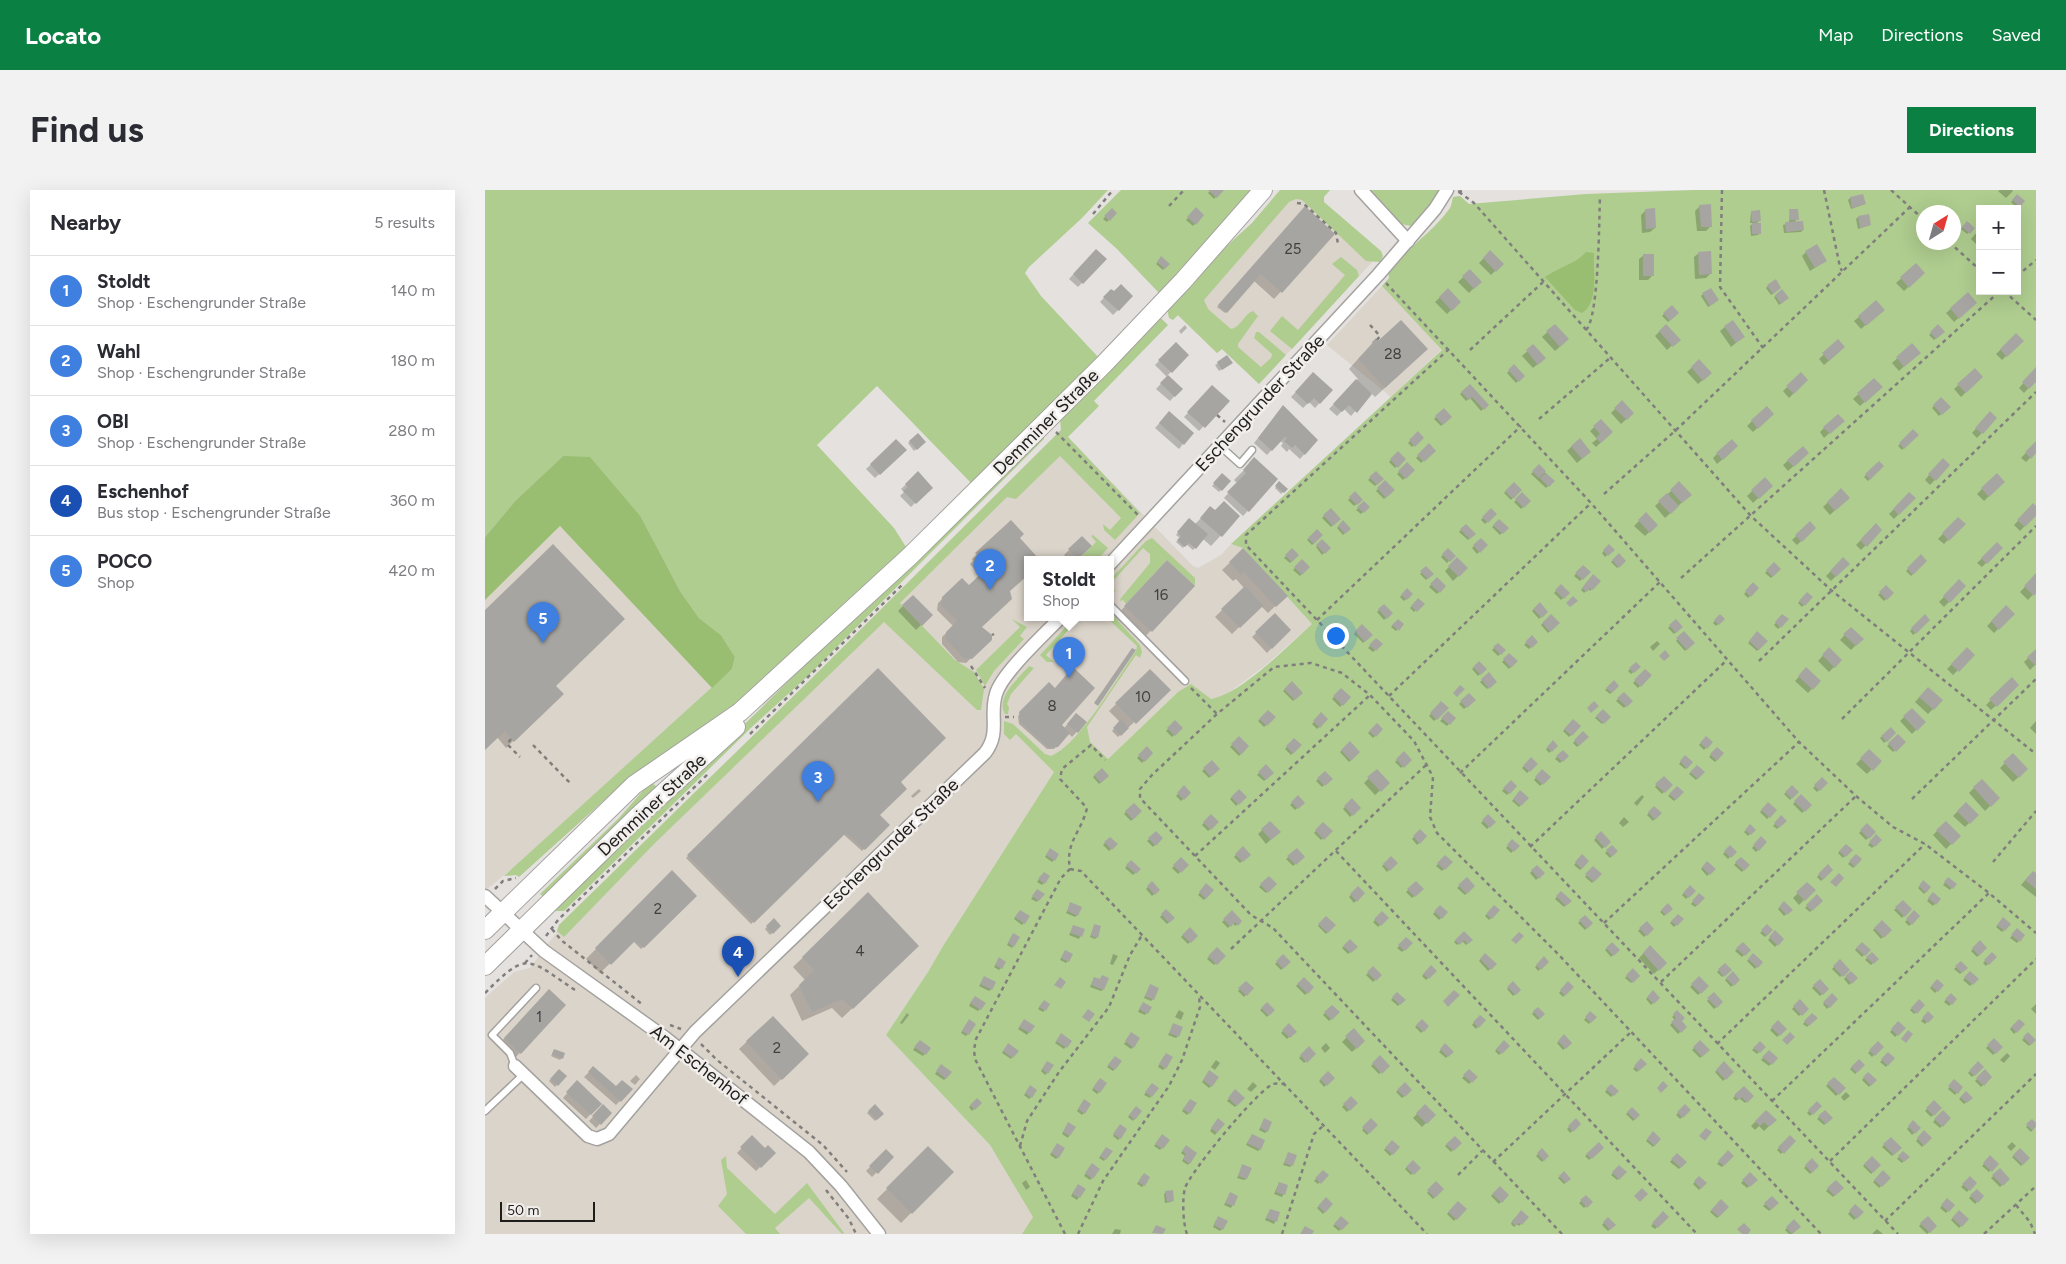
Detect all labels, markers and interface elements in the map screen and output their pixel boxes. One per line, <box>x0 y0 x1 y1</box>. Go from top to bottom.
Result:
text: Locato <box>25 21 101 50</box>
text: Map <box>1818 24 1853 46</box>
text: Directions <box>1881 24 1963 46</box>
text: Saved <box>1991 24 2041 46</box>
button: Directions <box>1907 107 2036 153</box>
text: Find us <box>30 109 144 151</box>
north arrow <box>1916 205 1961 250</box>
map controls <box>1976 205 2021 295</box>
button: + <box>1976 205 2021 250</box>
text: Nearby <box>50 210 121 235</box>
text: 5 results <box>374 213 435 232</box>
house number: 25 <box>1284 240 1302 258</box>
button: − <box>1976 250 2021 295</box>
text: Stoldt <box>97 270 151 293</box>
text: 1 <box>63 281 69 300</box>
text: 140 m <box>391 281 435 300</box>
text: Shop · Eschengrunder Straße <box>97 293 306 312</box>
street label: Eschengrunder Straße <box>1191 330 1329 476</box>
text: Wahl <box>97 340 141 363</box>
house number: 28 <box>1384 345 1402 363</box>
text: 2 <box>61 351 71 370</box>
text: 180 m <box>391 351 435 370</box>
text: Shop · Eschengrunder Straße <box>97 363 306 382</box>
street label: Demminer Straße <box>989 364 1104 479</box>
text: OBI <box>97 410 129 433</box>
text: 3 <box>62 421 70 440</box>
text: 280 m <box>388 421 435 440</box>
text: Shop · Eschengrunder Straße <box>97 433 306 452</box>
text: Eschenhof <box>97 480 189 503</box>
text: 4 <box>61 491 71 510</box>
text: 360 m <box>389 491 435 510</box>
text: Bus stop · Eschengrunder Straße <box>97 503 331 522</box>
pin: 2 <box>974 549 1006 590</box>
text: POCO <box>97 550 152 573</box>
popup <box>1024 556 1114 621</box>
text: 5 <box>61 561 71 580</box>
text: 420 m <box>388 561 435 580</box>
text: Stoldt <box>1042 568 1096 591</box>
text: Shop <box>97 573 135 592</box>
house number: 16 <box>1154 586 1169 604</box>
text: Shop <box>1042 591 1080 610</box>
pin: 5 <box>527 602 559 643</box>
your location <box>1323 623 1349 649</box>
pin: 1 <box>1053 637 1085 678</box>
house number: 10 <box>1135 688 1151 706</box>
house number: 8 <box>1047 697 1057 715</box>
street label: Demminer Straße <box>593 749 711 861</box>
pin: 3 <box>802 761 834 802</box>
street label: Eschengrunder Straße <box>819 774 963 914</box>
house number: 2 <box>654 900 662 918</box>
pin: 4 <box>722 936 754 977</box>
house number: 4 <box>855 942 865 960</box>
house number: 1 <box>536 1008 542 1026</box>
street label: Am Eschenhof <box>646 1020 752 1110</box>
house number: 2 <box>773 1039 781 1057</box>
scale bar <box>500 1199 595 1222</box>
text: 50 m <box>507 1202 539 1219</box>

